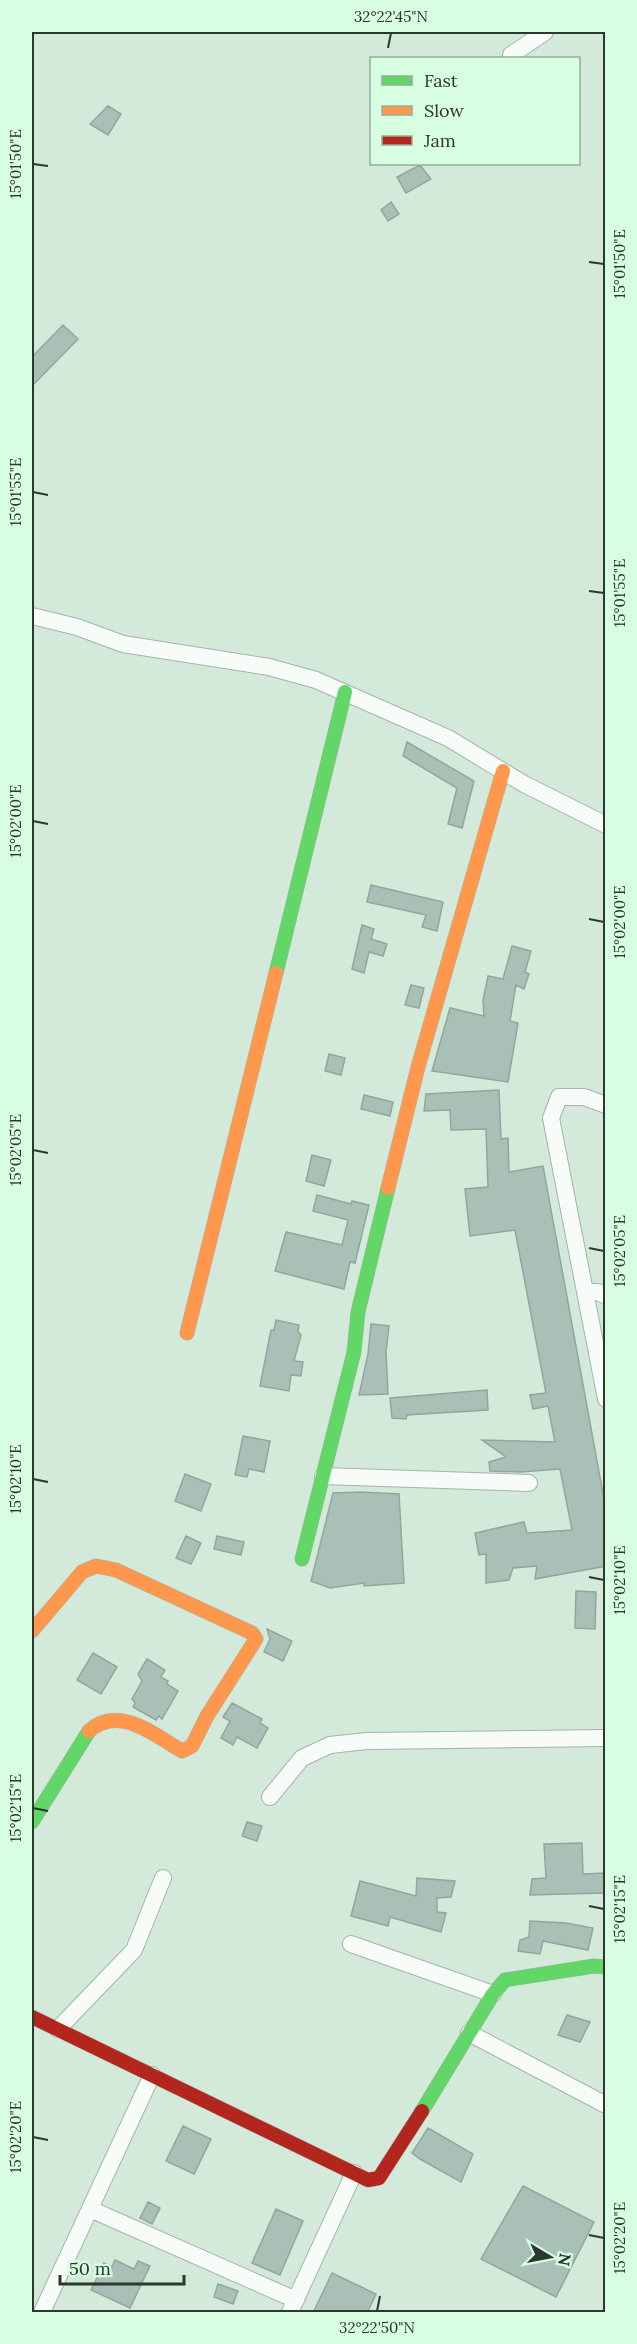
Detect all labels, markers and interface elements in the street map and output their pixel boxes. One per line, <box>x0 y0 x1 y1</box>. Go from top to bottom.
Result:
text: 32°22'45"N <box>354 7 428 26</box>
legend <box>370 57 580 165</box>
text: Fast <box>424 69 458 92</box>
text: Slow <box>424 99 464 122</box>
text: 15°01'50"E <box>6 129 25 199</box>
text: Jam <box>423 129 456 152</box>
text: 15°01'50"E <box>610 229 629 299</box>
text: 15°01'55"E <box>6 458 25 526</box>
text: 15°01'55"E <box>610 559 629 627</box>
text: 15°02'00"E <box>6 784 25 858</box>
text: 15°02'00"E <box>610 885 629 959</box>
text: 15°02'05"E <box>6 1114 25 1186</box>
text: 15°02'05"E <box>610 1215 629 1287</box>
text: 15°02'10"E <box>6 1444 25 1514</box>
text: 15°02'10"E <box>610 1545 629 1615</box>
text: 15°02'15"E <box>6 1774 25 1842</box>
text: 15°02'15"E <box>610 1875 629 1943</box>
text: 15°02'20"E <box>6 2101 25 2173</box>
text: 15°02'20"E <box>610 2202 629 2274</box>
north arrow <box>520 2227 580 2287</box>
scale bar <box>60 2248 184 2286</box>
text: N <box>554 2252 576 2267</box>
text: 50 m <box>69 2257 111 2280</box>
text: 32°22'50"N <box>339 2318 415 2337</box>

